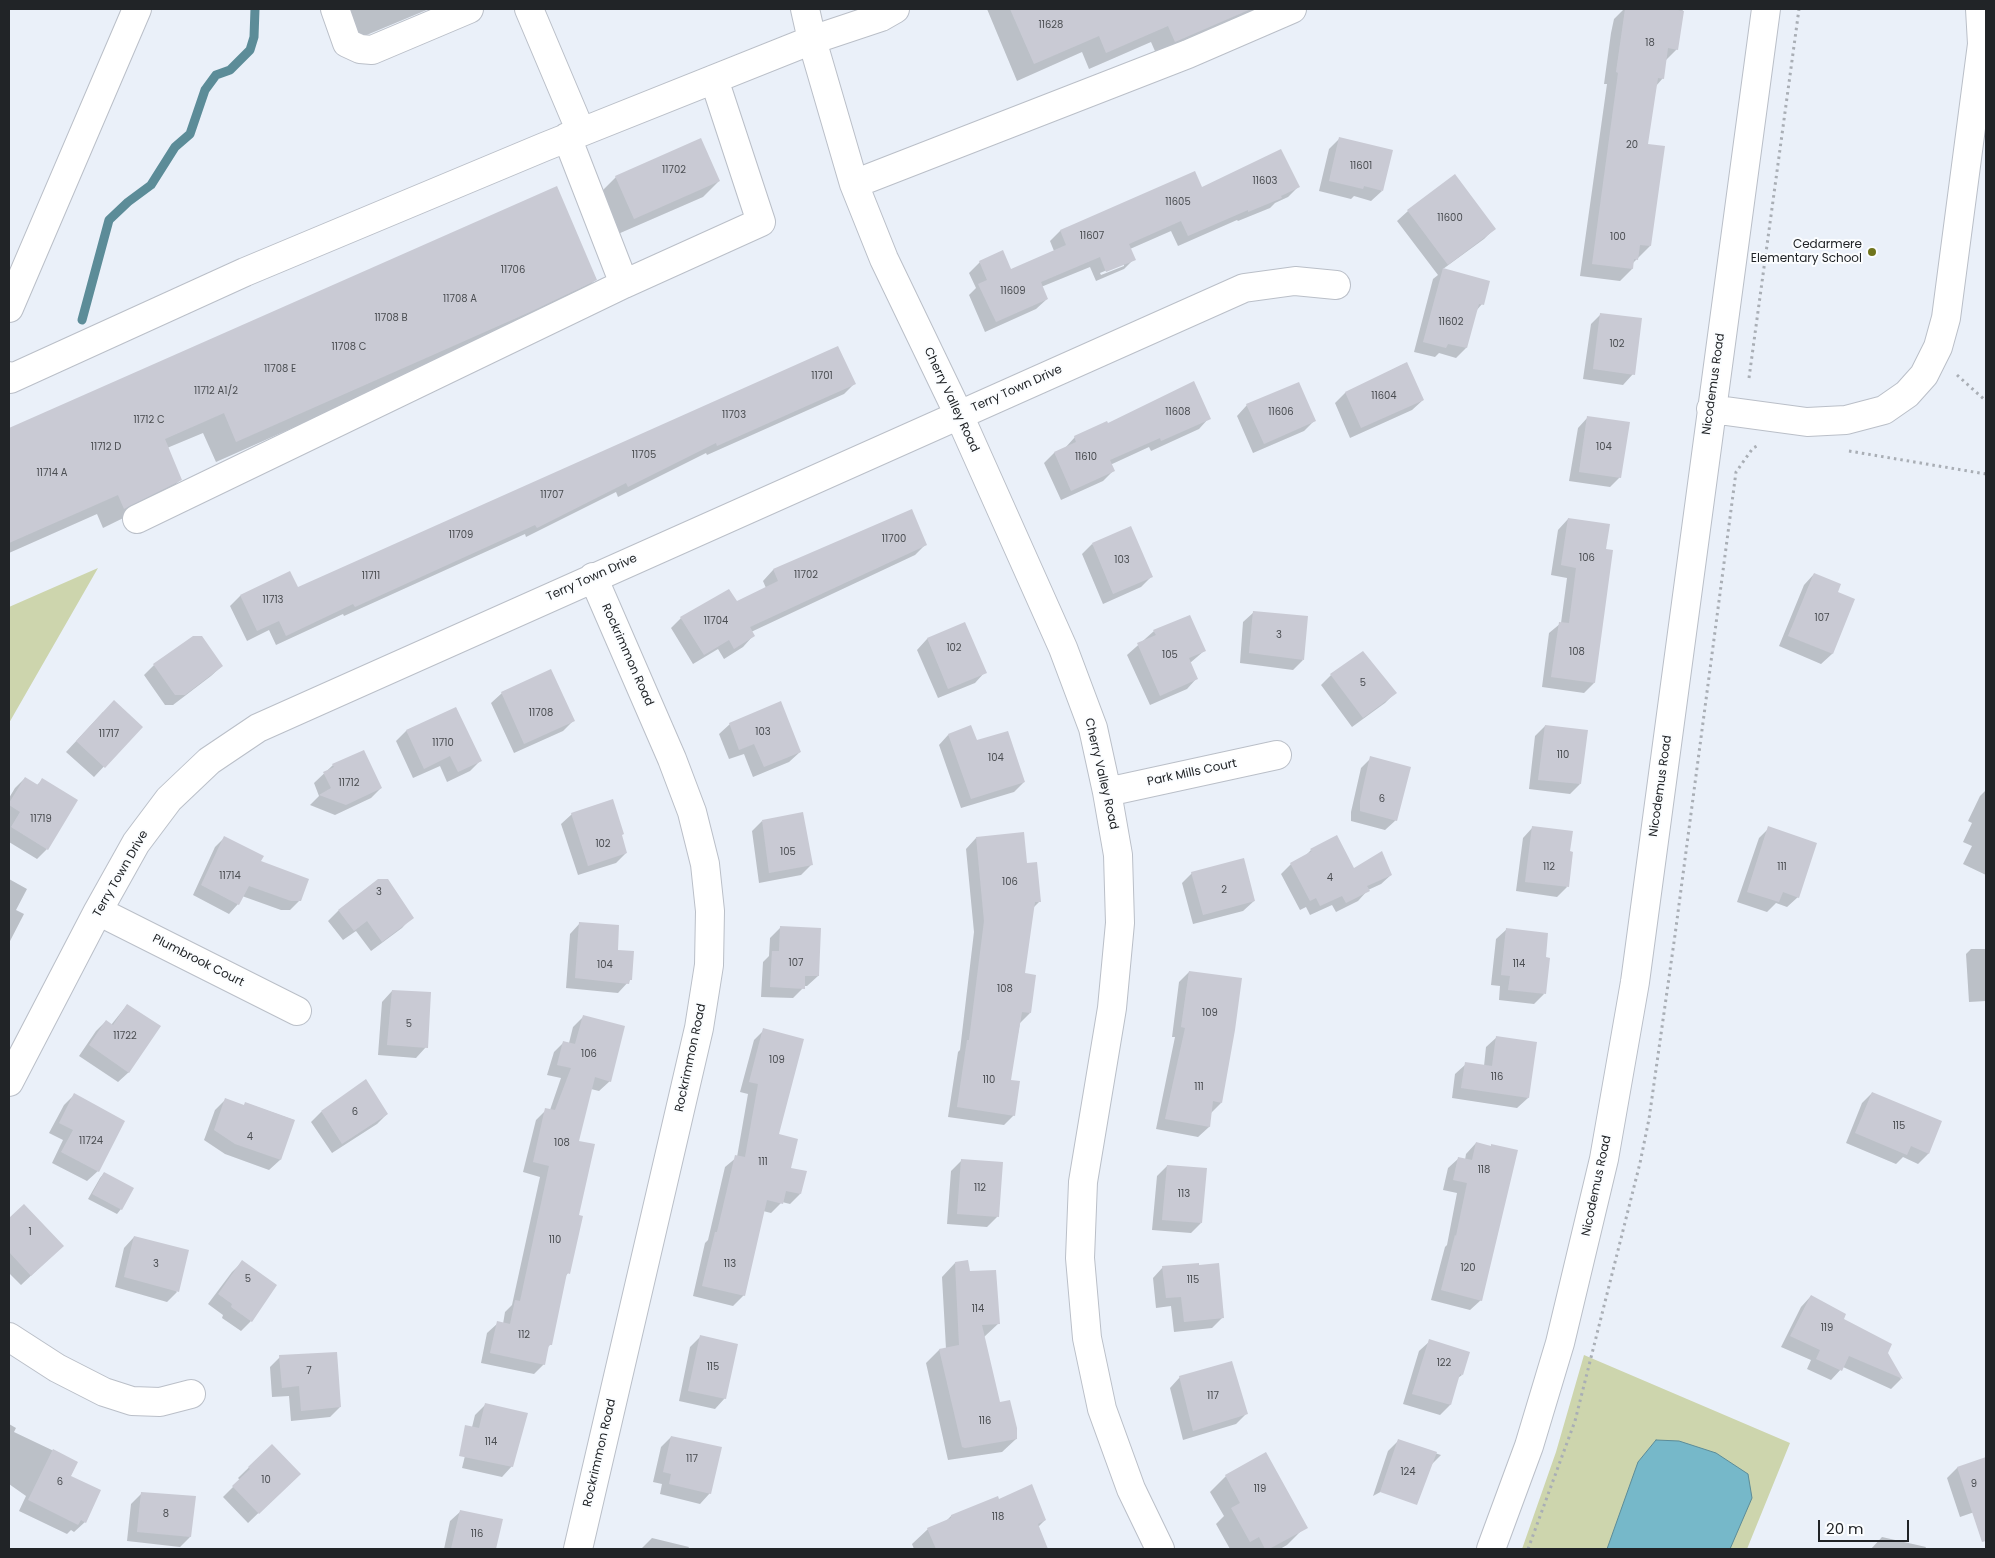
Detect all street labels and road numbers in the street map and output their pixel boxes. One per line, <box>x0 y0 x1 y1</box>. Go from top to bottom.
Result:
street label: Nicodemus Road <box>1700 332 1728 436</box>
street label: Cherry Valley Road <box>920 345 982 455</box>
street label: Terry Town Drive <box>969 363 1065 415</box>
street label: Terry Town Drive <box>544 552 640 604</box>
street label: Rockrimmon Road <box>598 602 656 708</box>
street label: Cherry Valley Road <box>1081 717 1121 831</box>
street label: Nicodemus Road <box>1647 734 1675 838</box>
street label: Park Mills Court <box>1146 756 1238 790</box>
street label: Terry Town Drive <box>90 828 152 920</box>
street label: Plumbrook Court <box>150 932 246 990</box>
street label: Rockrimmon Road <box>672 1003 710 1113</box>
street label: Nicodemus Road <box>1579 1134 1615 1238</box>
street label: Rockrimmon Road <box>581 1398 619 1508</box>

